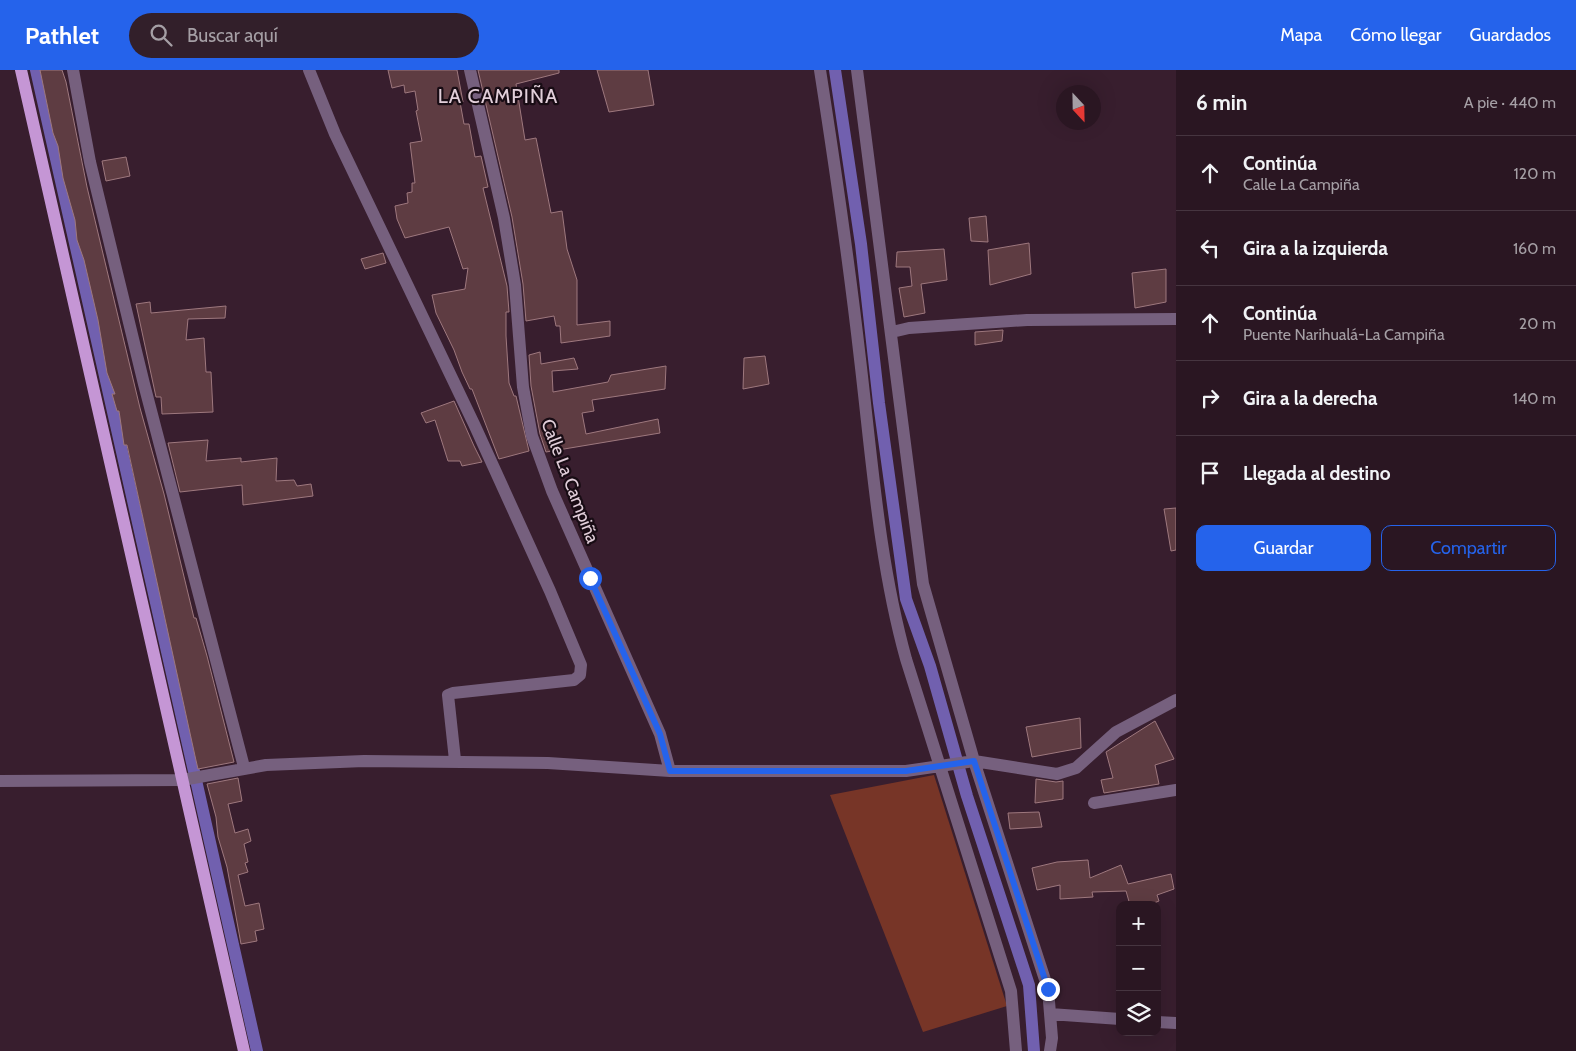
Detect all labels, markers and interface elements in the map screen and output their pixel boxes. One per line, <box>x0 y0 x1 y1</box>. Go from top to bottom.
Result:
search box <box>129 13 479 58</box>
text: Pathlet <box>25 21 99 50</box>
icon: search <box>147 21 175 49</box>
text: Buscar aquí <box>187 24 278 47</box>
text: Mapa <box>1280 24 1322 46</box>
text: Cómo llegar <box>1350 24 1442 46</box>
text: Guardados <box>1470 24 1551 46</box>
district label: LA CAMPIÑA <box>438 84 558 108</box>
north arrow <box>1056 85 1101 130</box>
text: 6 min <box>1196 90 1247 115</box>
text: A pie · 440 m <box>1464 93 1556 112</box>
text: Continúa <box>1243 152 1317 175</box>
icon: ahead <box>1196 159 1224 187</box>
text: 120 m <box>1514 164 1556 183</box>
text: Calle La Campiña <box>1243 175 1360 194</box>
icon: left <box>1196 234 1224 262</box>
text: Gira a la izquierda <box>1243 237 1388 260</box>
text: 160 m <box>1513 239 1556 258</box>
text: Continúa <box>1243 302 1317 325</box>
icon: ahead <box>1196 309 1224 337</box>
text: 20 m <box>1519 314 1556 333</box>
text: Puente Narihualá-La Campiña <box>1243 325 1445 344</box>
icon: right <box>1196 384 1224 412</box>
text: Gira a la derecha <box>1243 387 1378 410</box>
text: 140 m <box>1513 389 1556 408</box>
street label: Calle La Campiña <box>536 416 604 547</box>
icon: arrive <box>1196 459 1224 487</box>
text: Llegada al destino <box>1243 462 1390 485</box>
button: Guardar <box>1196 525 1371 571</box>
button: Compartir <box>1381 525 1556 571</box>
route start <box>579 567 602 590</box>
map controls <box>1116 901 1161 1036</box>
button: + <box>1116 901 1161 946</box>
button: − <box>1116 946 1161 991</box>
route end <box>1037 978 1060 1001</box>
button: layers <box>1116 991 1161 1036</box>

